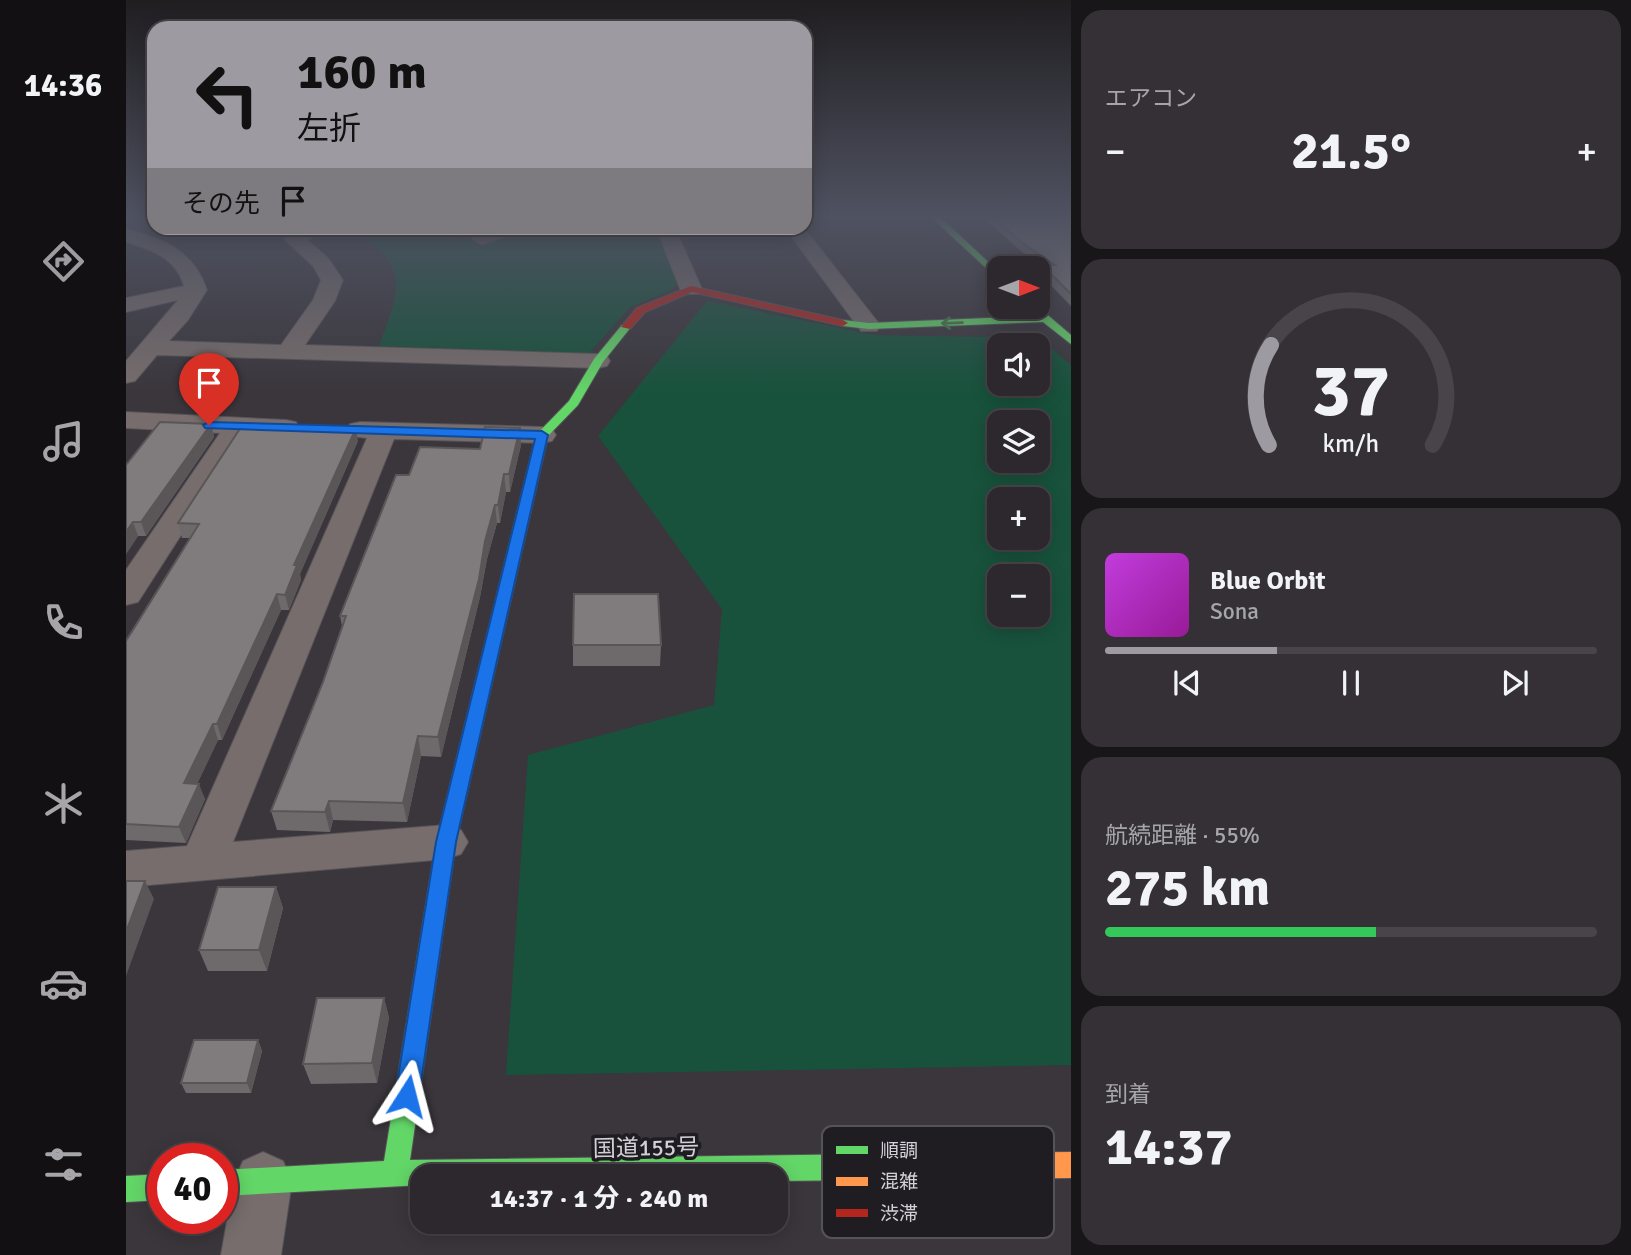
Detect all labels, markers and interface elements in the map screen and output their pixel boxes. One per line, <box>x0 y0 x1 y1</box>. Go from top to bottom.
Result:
text: 160 m <box>297 42 427 102</box>
icon: left <box>182 49 273 140</box>
text: 14:36 <box>24 66 102 105</box>
text: エアコン <box>1105 84 1197 113</box>
text: 左折 <box>297 109 361 148</box>
text: 21.5° <box>1291 119 1411 183</box>
text: − <box>1105 128 1126 175</box>
text: + <box>1576 128 1597 175</box>
icon: arrive <box>274 182 312 220</box>
text: その先 <box>182 188 260 220</box>
icon: directions <box>39 237 88 286</box>
north arrow <box>987 256 1050 318</box>
map controls <box>987 256 1050 627</box>
one-way arrow <box>941 316 964 329</box>
button: sound <box>987 333 1050 396</box>
text: 37 <box>1312 347 1390 436</box>
pin <box>179 353 239 425</box>
icon: arrive <box>190 364 228 402</box>
button: layers <box>987 410 1050 473</box>
icon: music <box>39 417 88 466</box>
text: km/h <box>1323 427 1379 458</box>
button: + <box>987 487 1050 550</box>
button: − <box>987 564 1050 627</box>
text: Blue Orbit <box>1210 565 1326 597</box>
text: Sona <box>1210 597 1259 626</box>
icon: phone <box>39 598 88 647</box>
icon: previous <box>1168 664 1206 702</box>
icon: pause <box>1332 664 1370 702</box>
icon: next <box>1496 664 1534 702</box>
icon: climate <box>39 779 88 828</box>
text: 航続距離 · 55% <box>1105 821 1260 850</box>
text: 275 km <box>1105 856 1270 920</box>
icon: car <box>39 959 88 1008</box>
position arrow <box>370 1059 444 1133</box>
text: 到着 <box>1105 1080 1151 1109</box>
text: 14:37 <box>1105 1115 1233 1179</box>
legend <box>822 1126 1054 1238</box>
street label: 国道155号 <box>593 1133 699 1163</box>
text: 順調 <box>880 1139 918 1163</box>
icon: filters <box>39 1140 88 1189</box>
speed limit sign: 40 <box>147 1143 238 1234</box>
text: 混雑 <box>880 1170 918 1194</box>
text: 14:37 · 1 分 · 240 m <box>490 1183 708 1215</box>
text: 渋滞 <box>880 1202 918 1226</box>

